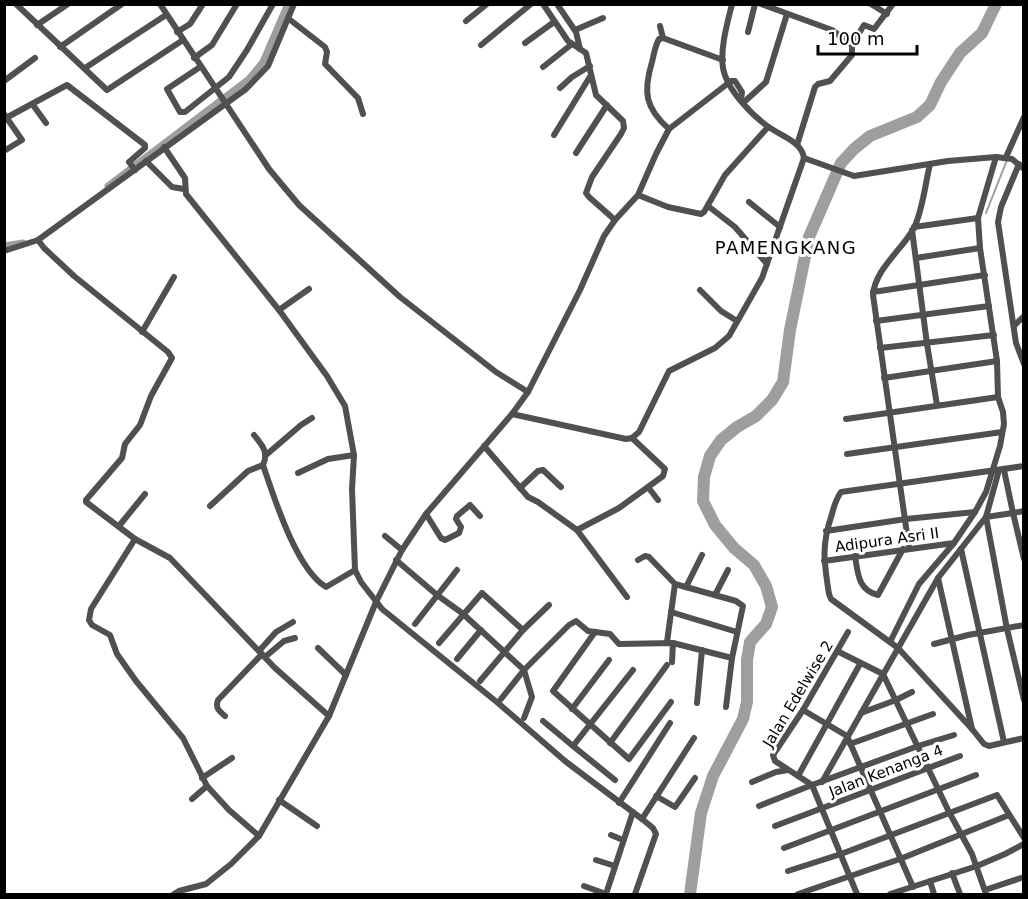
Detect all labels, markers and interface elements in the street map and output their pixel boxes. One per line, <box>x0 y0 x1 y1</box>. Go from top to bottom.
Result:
scale bar <box>818 18 917 56</box>
text: 100 m <box>827 28 885 49</box>
district label: PAMENGKANG <box>715 237 857 258</box>
street label: Adipura Asri II <box>834 524 940 556</box>
street label: Jalan Edelwise 2 <box>758 637 837 752</box>
street label: Jalan Kenanga 4 <box>825 741 946 801</box>

